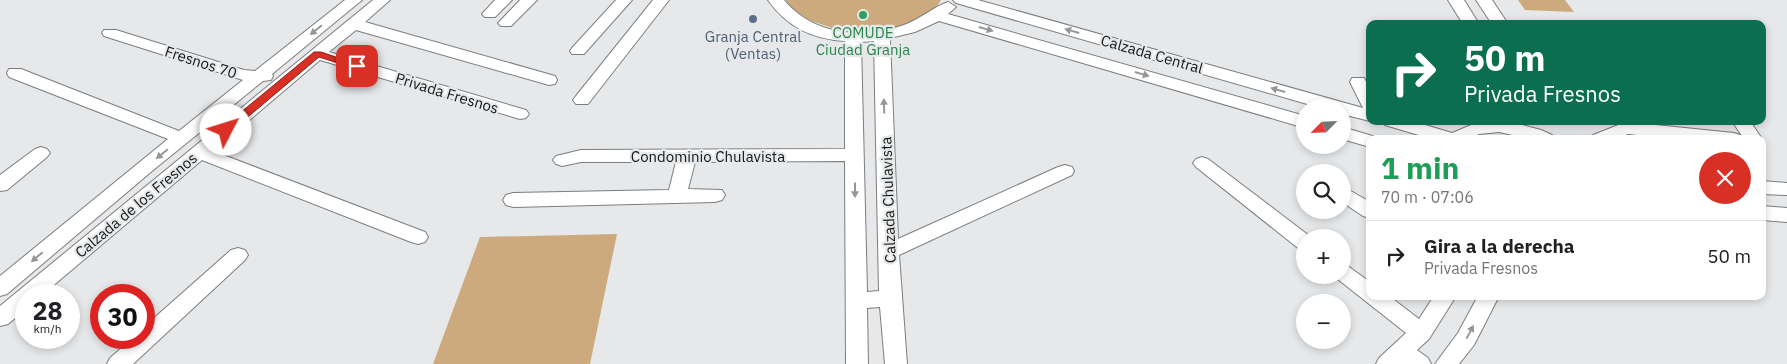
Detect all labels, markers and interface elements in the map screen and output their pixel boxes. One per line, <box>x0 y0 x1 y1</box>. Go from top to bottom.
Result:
marker: COMUDE Ciudad Granja <box>857 9 869 21</box>
marker: Granja Central (Ventas) <box>747 13 759 25</box>
place label: COMUDE Ciudad Granja <box>816 23 910 59</box>
one-way arrow <box>310 25 323 36</box>
one-way arrow <box>979 26 994 34</box>
place label: Granja Central (Ventas) <box>705 27 801 63</box>
one-way arrow <box>1064 27 1079 35</box>
street label: Calzada Central <box>1099 30 1205 78</box>
text: 50 m <box>1464 35 1546 81</box>
icon: right <box>1381 40 1446 105</box>
street label: Fresnos 70 <box>162 41 240 83</box>
pin <box>336 45 378 87</box>
icon: arrive <box>343 52 371 80</box>
street label: Privada Fresnos <box>393 68 501 118</box>
one-way arrow <box>1135 71 1150 79</box>
text: Privada Fresnos <box>1464 79 1621 108</box>
one-way arrow <box>1271 85 1286 93</box>
one-way arrow <box>880 97 888 113</box>
north arrow <box>1296 99 1351 154</box>
map controls <box>1296 99 1351 349</box>
position arrow <box>199 103 251 155</box>
street label: Calzada Chulavista <box>876 136 900 264</box>
street label: Condominio Chulavista <box>631 147 785 166</box>
street label: Calzada de los Fresnos <box>71 148 201 262</box>
one-way arrow <box>156 148 169 159</box>
text: 1 min <box>1381 148 1459 187</box>
button: close <box>1699 152 1751 204</box>
button: search <box>1296 164 1351 219</box>
one-way arrow <box>851 183 859 199</box>
text: 70 m · 07:06 <box>1381 187 1474 207</box>
button: + <box>1296 229 1351 284</box>
text: Gira a la derecha <box>1424 234 1575 258</box>
icon: right <box>1381 242 1409 270</box>
text: 50 m <box>1707 244 1751 268</box>
one-way arrow <box>31 252 44 263</box>
text: Privada Fresnos <box>1424 258 1538 278</box>
speed limit sign: 30 <box>90 284 155 349</box>
text: 28 <box>32 294 63 327</box>
button: − <box>1296 294 1351 349</box>
text: km/h <box>33 321 62 336</box>
one-way arrow <box>1466 324 1474 339</box>

